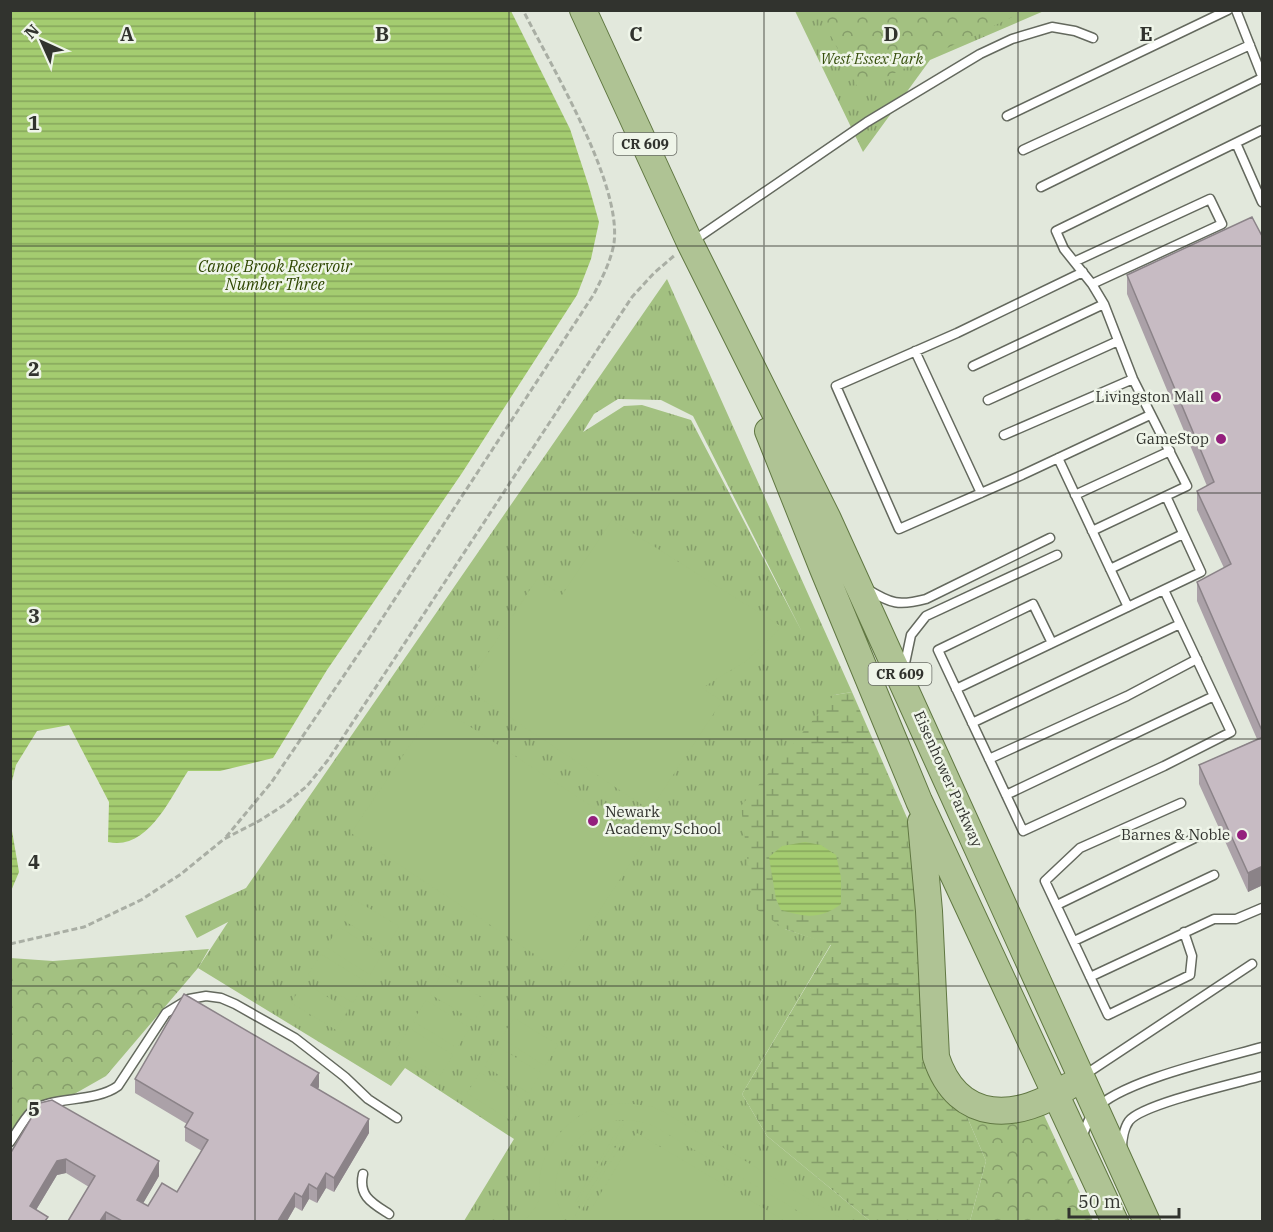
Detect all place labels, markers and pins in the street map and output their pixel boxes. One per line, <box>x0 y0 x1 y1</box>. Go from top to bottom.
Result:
place label: Livingston Mall <box>1096 387 1204 406</box>
marker: Livingston Mall <box>1209 390 1223 404</box>
place label: GameStop <box>1136 429 1209 448</box>
marker: GameStop <box>1214 432 1228 446</box>
place label: Newark Academy School <box>605 802 721 838</box>
marker: Newark Academy School <box>586 814 600 828</box>
place label: Barnes & Noble <box>1121 825 1230 844</box>
marker: Barnes & Noble <box>1235 828 1249 842</box>

